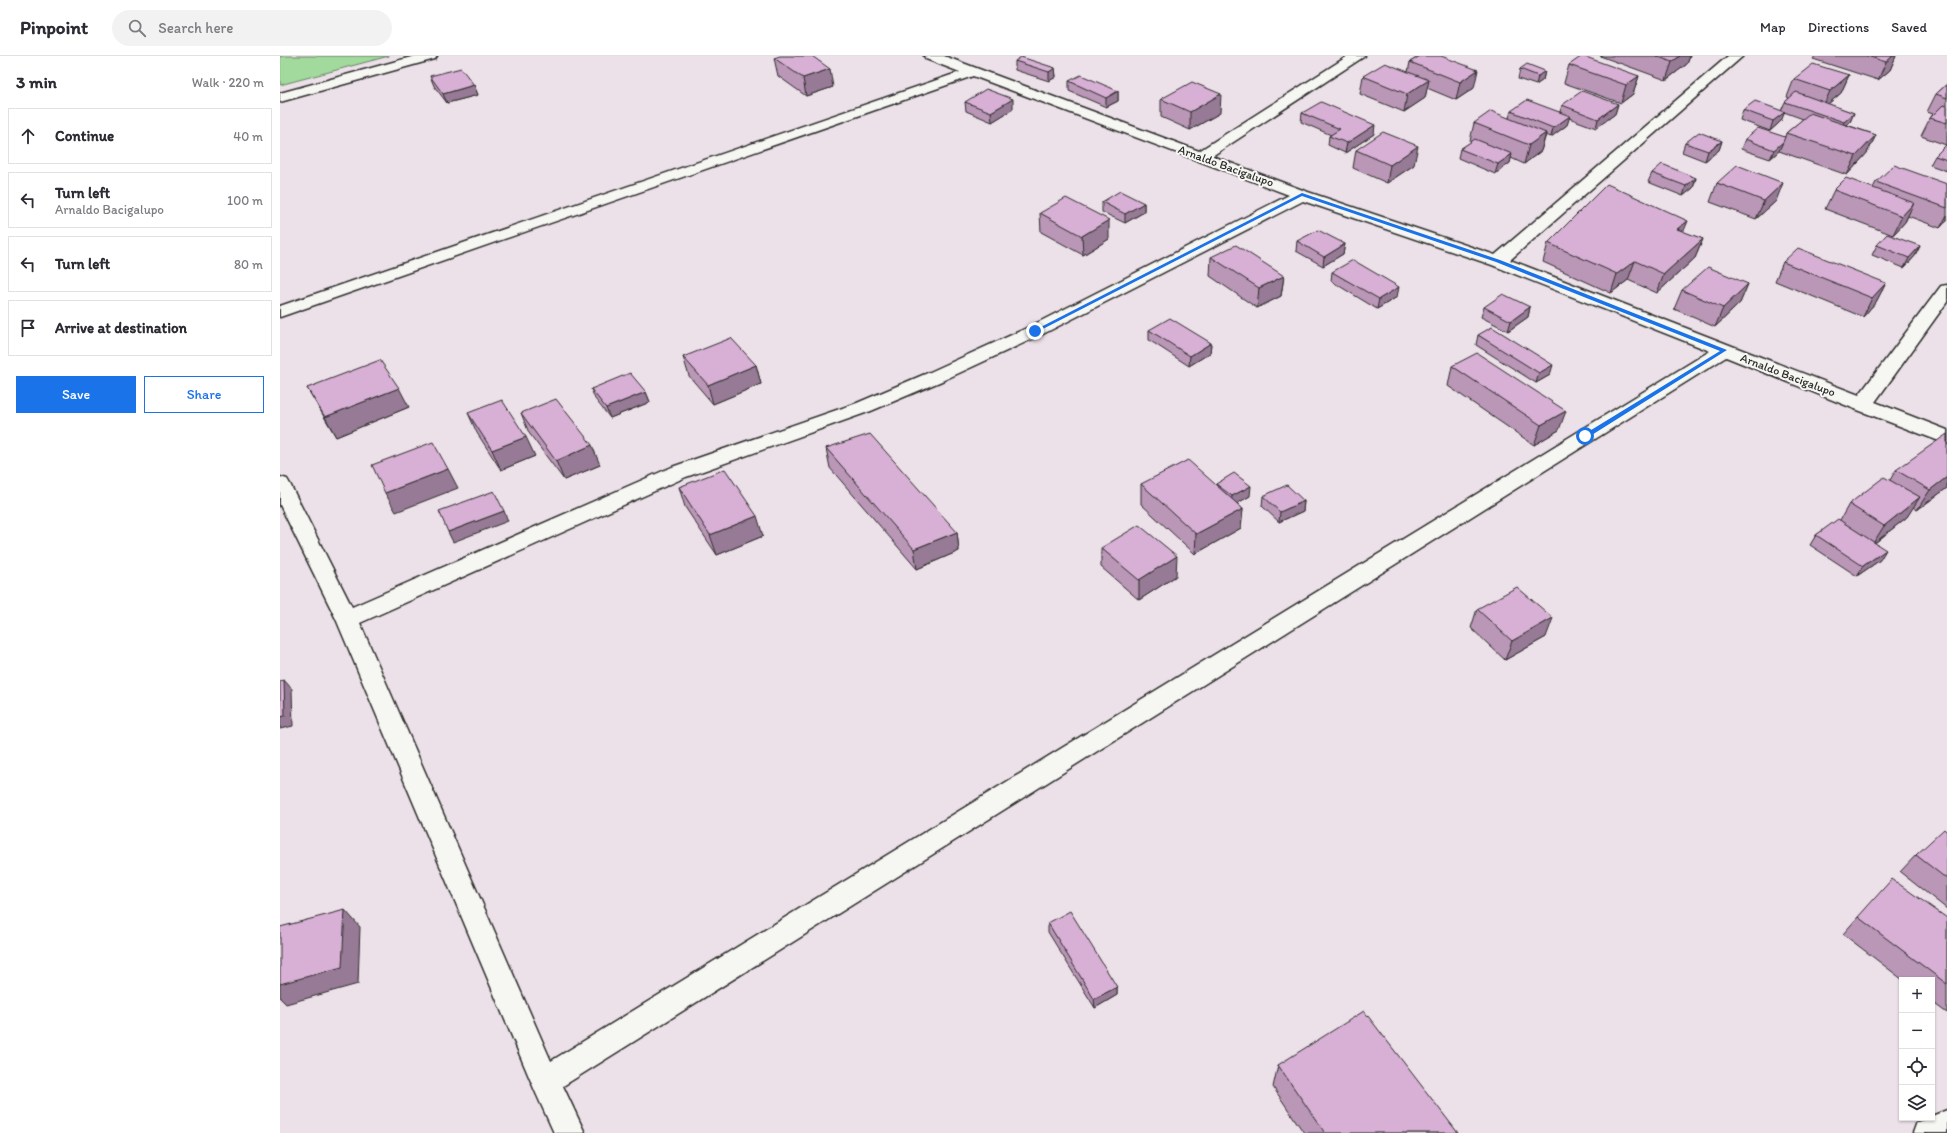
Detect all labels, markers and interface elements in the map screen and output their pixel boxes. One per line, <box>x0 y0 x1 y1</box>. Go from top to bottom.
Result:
search box <box>112 10 392 46</box>
text: Pinpoint <box>20 16 88 39</box>
icon: search <box>126 17 148 39</box>
text: Search here <box>158 19 233 37</box>
text: Map <box>1760 19 1786 36</box>
text: Directions <box>1808 19 1869 36</box>
text: Saved <box>1891 19 1927 36</box>
text: 3 min <box>16 72 57 92</box>
text: Walk · 220 m <box>192 75 264 90</box>
icon: ahead <box>17 125 39 147</box>
text: Continue <box>55 127 114 145</box>
text: 40 m <box>233 129 263 144</box>
street label: Arnaldo Bacigalupo <box>1176 142 1276 190</box>
text: Turn left <box>55 184 110 202</box>
icon: left <box>17 189 39 211</box>
text: 100 m <box>227 193 263 208</box>
text: Arnaldo Bacigalupo <box>55 202 164 217</box>
icon: left <box>17 253 39 275</box>
text: Turn left <box>55 255 110 273</box>
text: 80 m <box>234 257 263 272</box>
icon: arrive <box>17 317 39 339</box>
text: Arrive at destination <box>55 319 187 337</box>
route end <box>1026 322 1044 340</box>
street label: Arnaldo Bacigalupo <box>1739 350 1837 400</box>
button: Save <box>16 376 136 413</box>
button: Share <box>144 376 264 413</box>
route start <box>1576 427 1594 445</box>
map controls <box>1899 977 1935 1121</box>
button: + <box>1899 977 1935 1013</box>
button: − <box>1899 1013 1935 1049</box>
button: locate <box>1899 1049 1935 1085</box>
button: layers <box>1899 1085 1935 1121</box>

